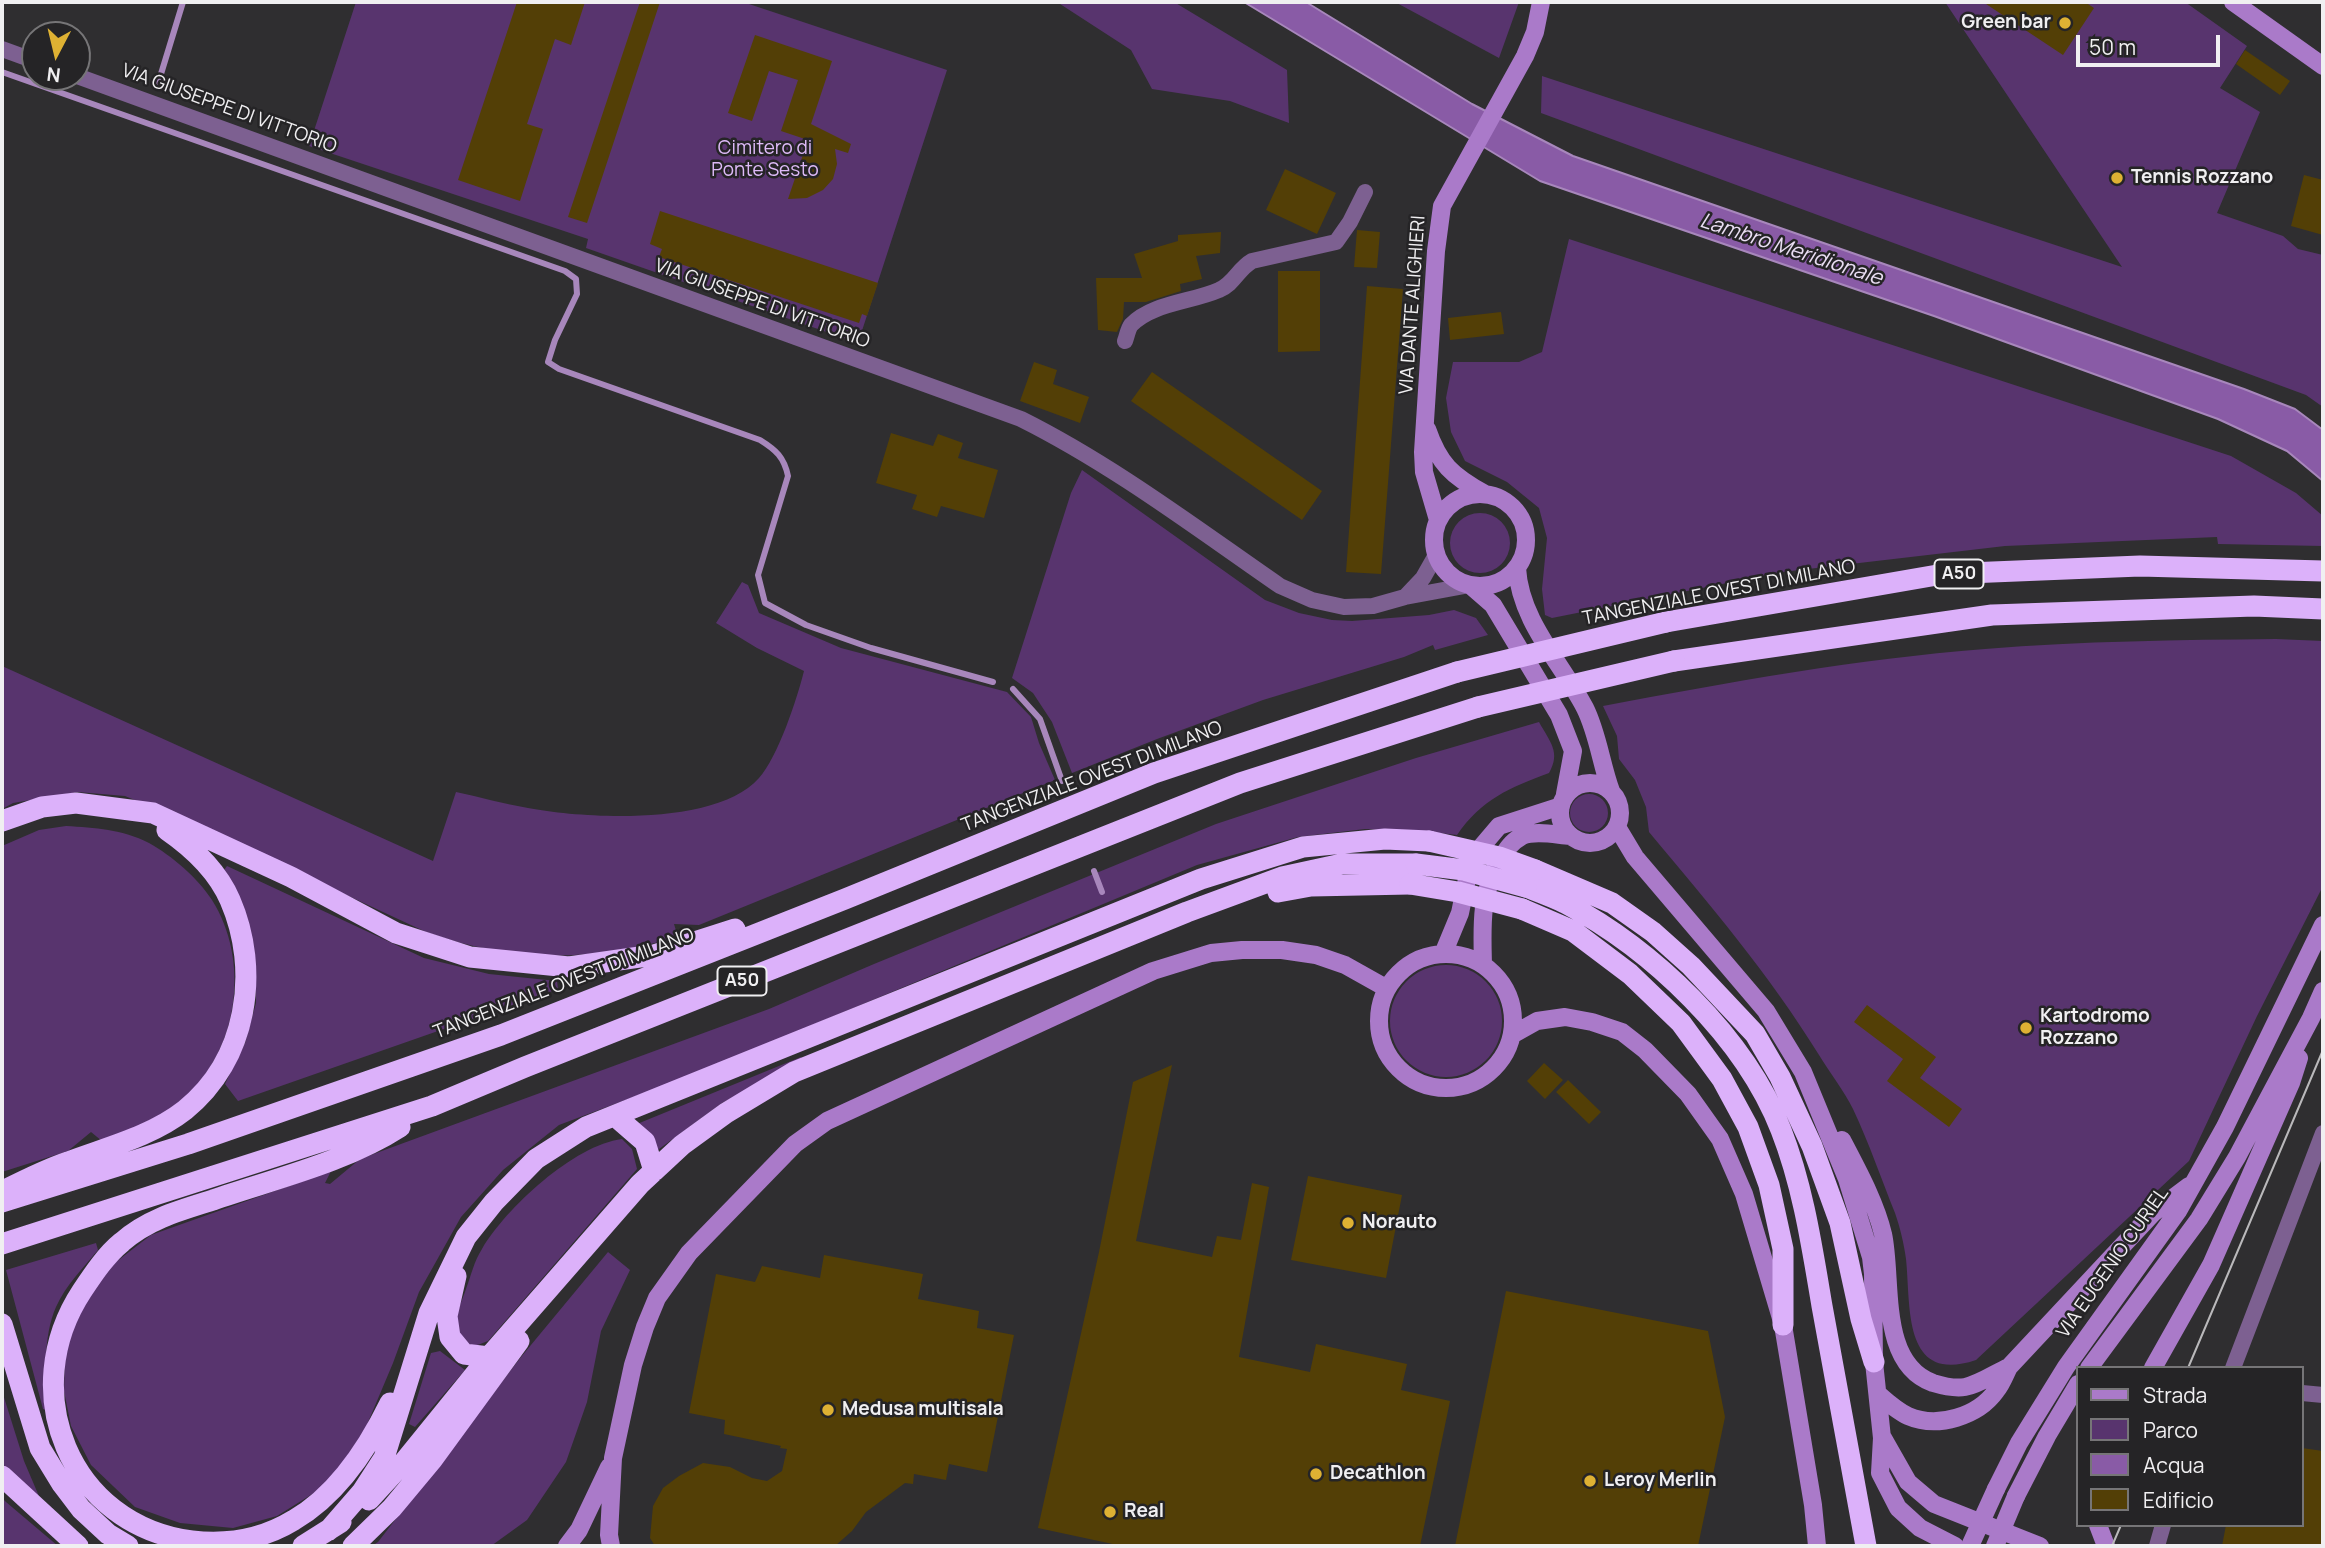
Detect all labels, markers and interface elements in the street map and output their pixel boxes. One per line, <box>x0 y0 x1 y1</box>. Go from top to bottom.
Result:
place label: Green bar <box>1961 12 2051 34</box>
marker: Green bar <box>2057 15 2073 31</box>
north arrow <box>21 21 91 91</box>
scale bar <box>2080 21 2224 65</box>
text: 50 m <box>2089 33 2136 61</box>
street label: VIA GIUSEPPE DI VITTORIO <box>118 59 340 159</box>
text: N <box>45 61 62 89</box>
park label: Cimitero di Ponte Sesto <box>711 138 819 182</box>
place label: Tennis Rozzano <box>2131 167 2273 189</box>
marker: Tennis Rozzano <box>2109 170 2125 186</box>
water label: Lambro Meridionale <box>1697 209 1885 291</box>
street label: VIA DANTE ALIGHIERI <box>1395 215 1431 395</box>
street label: VIA GIUSEPPE DI VITTORIO <box>651 254 873 354</box>
street label: TANGENZIALE OVEST DI MILANO <box>1581 555 1857 631</box>
road number: A50 <box>1934 560 1983 588</box>
street label: TANGENZIALE OVEST DI MILANO <box>958 717 1226 837</box>
street label: TANGENZIALE OVEST DI MILANO <box>430 924 698 1044</box>
road number: A50 <box>718 966 766 996</box>
place label: Kartodromo Rozzano <box>2040 1006 2150 1050</box>
marker: Kartodromo Rozzano <box>2018 1020 2034 1036</box>
street label: VIA EUGENIO CURIEL <box>2052 1183 2174 1343</box>
place label: Norauto <box>1362 1212 1437 1234</box>
marker: Norauto <box>1340 1215 1356 1231</box>
legend <box>2076 1366 2304 1527</box>
text: Strada <box>2143 1381 2207 1409</box>
place label: Medusa multisala <box>842 1399 1004 1421</box>
marker: Medusa multisala <box>820 1402 836 1418</box>
text: Parco <box>2143 1416 2198 1444</box>
text: Acqua <box>2143 1451 2205 1479</box>
place label: Decathlon <box>1330 1463 1426 1485</box>
marker: Decathlon <box>1308 1466 1324 1482</box>
place label: Leroy Merlin <box>1604 1470 1717 1492</box>
marker: Leroy Merlin <box>1582 1473 1598 1489</box>
text: Edificio <box>2143 1486 2214 1514</box>
place label: Real <box>1124 1501 1164 1523</box>
marker: Real <box>1102 1504 1118 1520</box>

